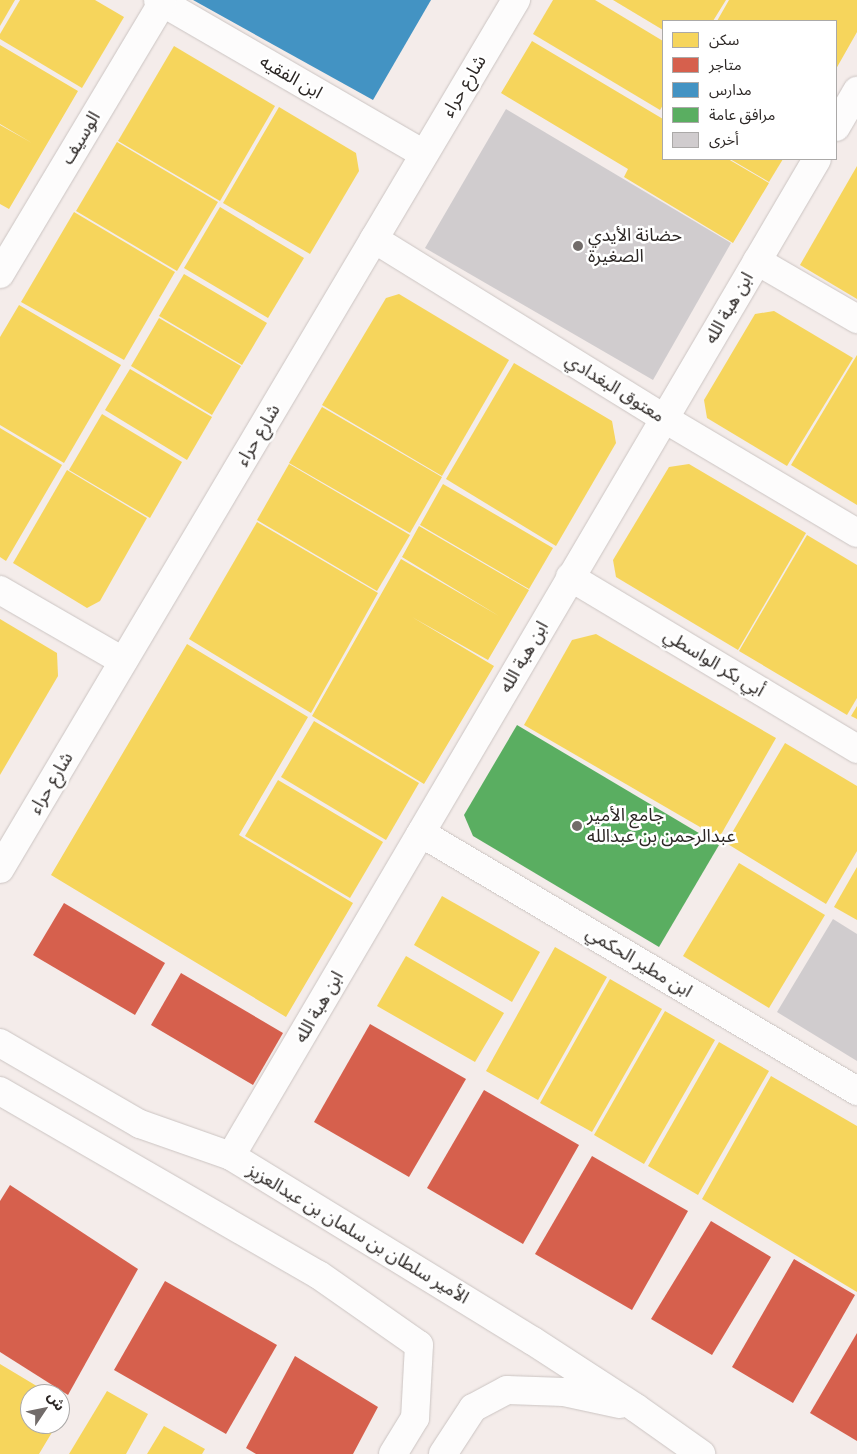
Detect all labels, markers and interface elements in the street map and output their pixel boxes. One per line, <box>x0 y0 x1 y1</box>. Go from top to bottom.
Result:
legend <box>662 20 837 160</box>
text: سكن <box>709 30 739 49</box>
street label: ابن الفقيه <box>256 50 326 104</box>
street label: شارع حراء <box>437 51 491 121</box>
text: متاجر <box>709 55 742 74</box>
text: مدارس <box>709 80 752 99</box>
text: مرافق عامة <box>709 105 775 124</box>
street label: الوسيف <box>57 108 105 168</box>
text: أخرى <box>709 130 739 149</box>
place label: حضانة الأيدي الصغيرة <box>588 225 682 268</box>
marker: حضانة الأيدي الصغيرة <box>572 240 584 252</box>
street label: ابن هبة الله <box>700 268 758 348</box>
street label: معتوق البغدادي <box>561 349 669 427</box>
street label: شارع حراء <box>231 400 285 470</box>
street label: ابن هبة الله <box>495 617 553 697</box>
street label: أبي بكر الواسطي <box>660 624 768 702</box>
street label: شارع حراء <box>24 748 78 818</box>
place label: جامع الأمير عبدالرحمن بن عبدالله <box>587 805 736 848</box>
marker: جامع الأمير عبدالرحمن بن عبدالله <box>571 820 583 832</box>
street label: ابن مطير الحكمي <box>582 922 696 1002</box>
street label: ابن هبة الله <box>290 967 348 1047</box>
street label: الأمير سلطان بن سلمان بن عبدالعزيز <box>243 1159 473 1309</box>
north arrow <box>20 1384 70 1434</box>
text: ش <box>44 1388 69 1414</box>

